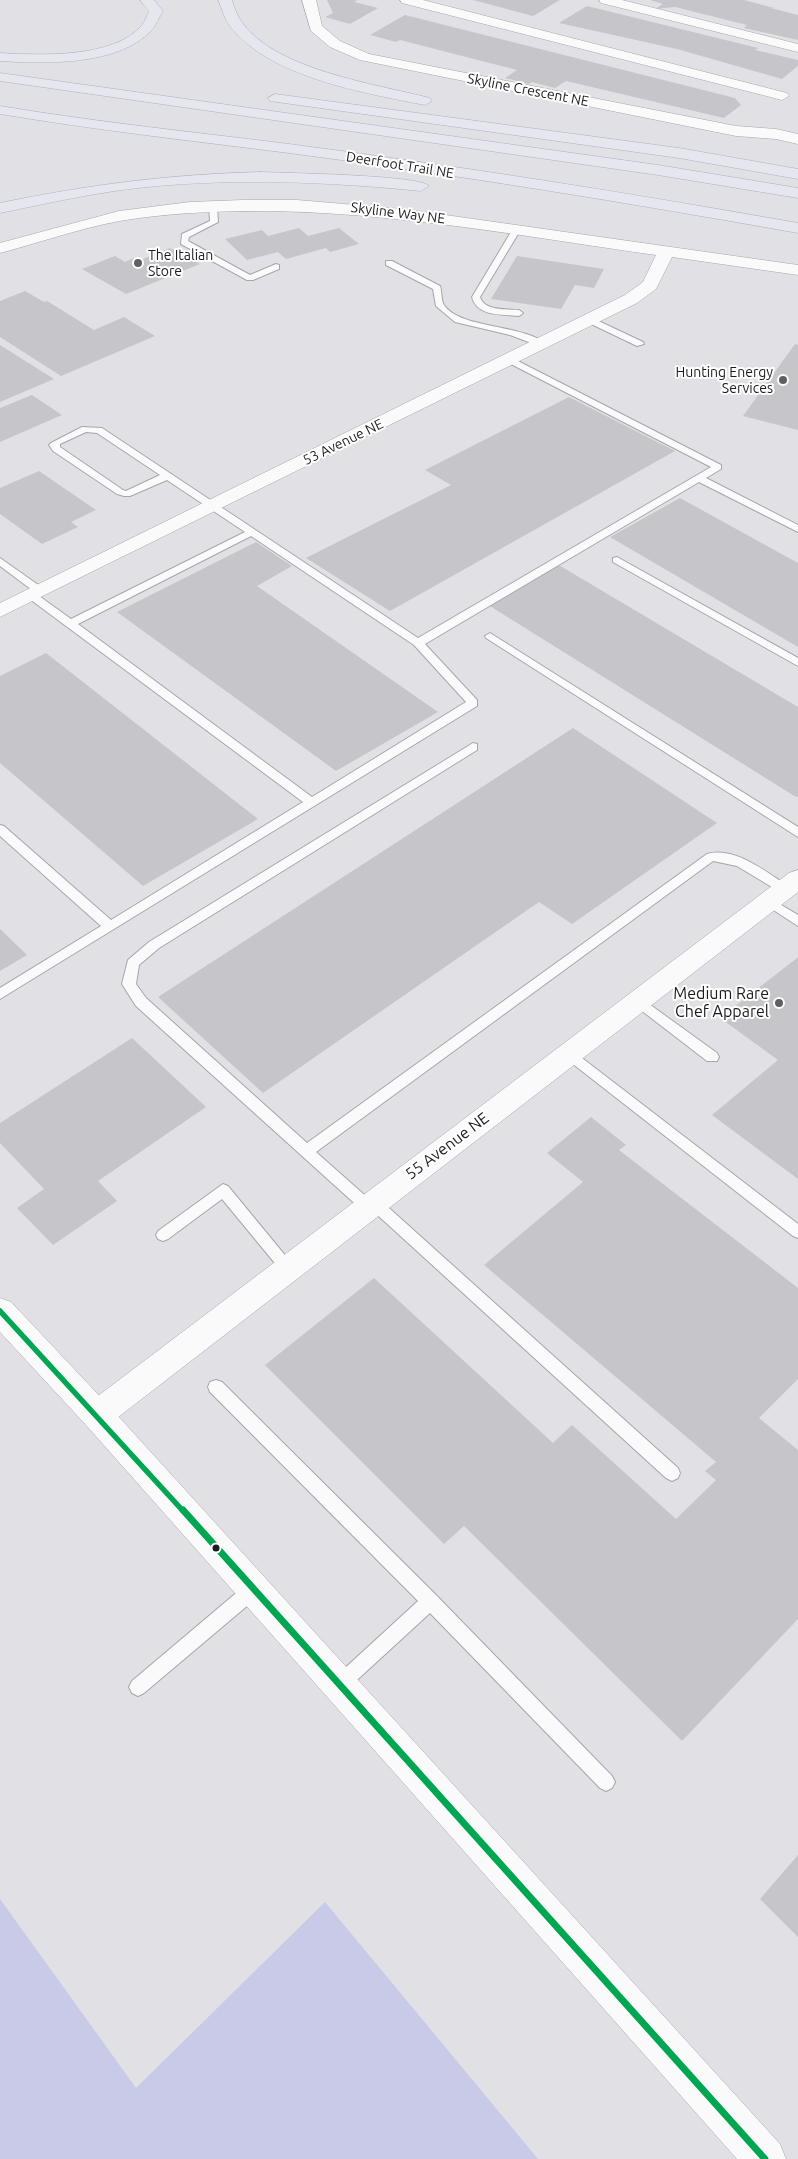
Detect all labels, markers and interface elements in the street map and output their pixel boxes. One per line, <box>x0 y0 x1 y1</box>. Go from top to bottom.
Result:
street label: Skyline Crescent NE <box>466 70 590 110</box>
street label: Deerfoot Trail NE <box>345 148 455 182</box>
street label: Skyline Way NE <box>350 199 446 227</box>
place label: The Italian Store <box>148 247 213 280</box>
marker: The Italian Store <box>132 257 144 269</box>
place label: Hunting Energy Services <box>675 364 773 397</box>
marker: Hunting Energy Services <box>777 374 789 386</box>
street label: 53 Avenue NE <box>300 415 386 469</box>
place label: Medium Rare Chef Apparel <box>673 984 769 1022</box>
marker: Medium Rare Chef Apparel <box>773 997 785 1009</box>
street label: 55 Avenue NE <box>401 1108 493 1184</box>
unlabelled marker <box>211 1543 221 1553</box>

